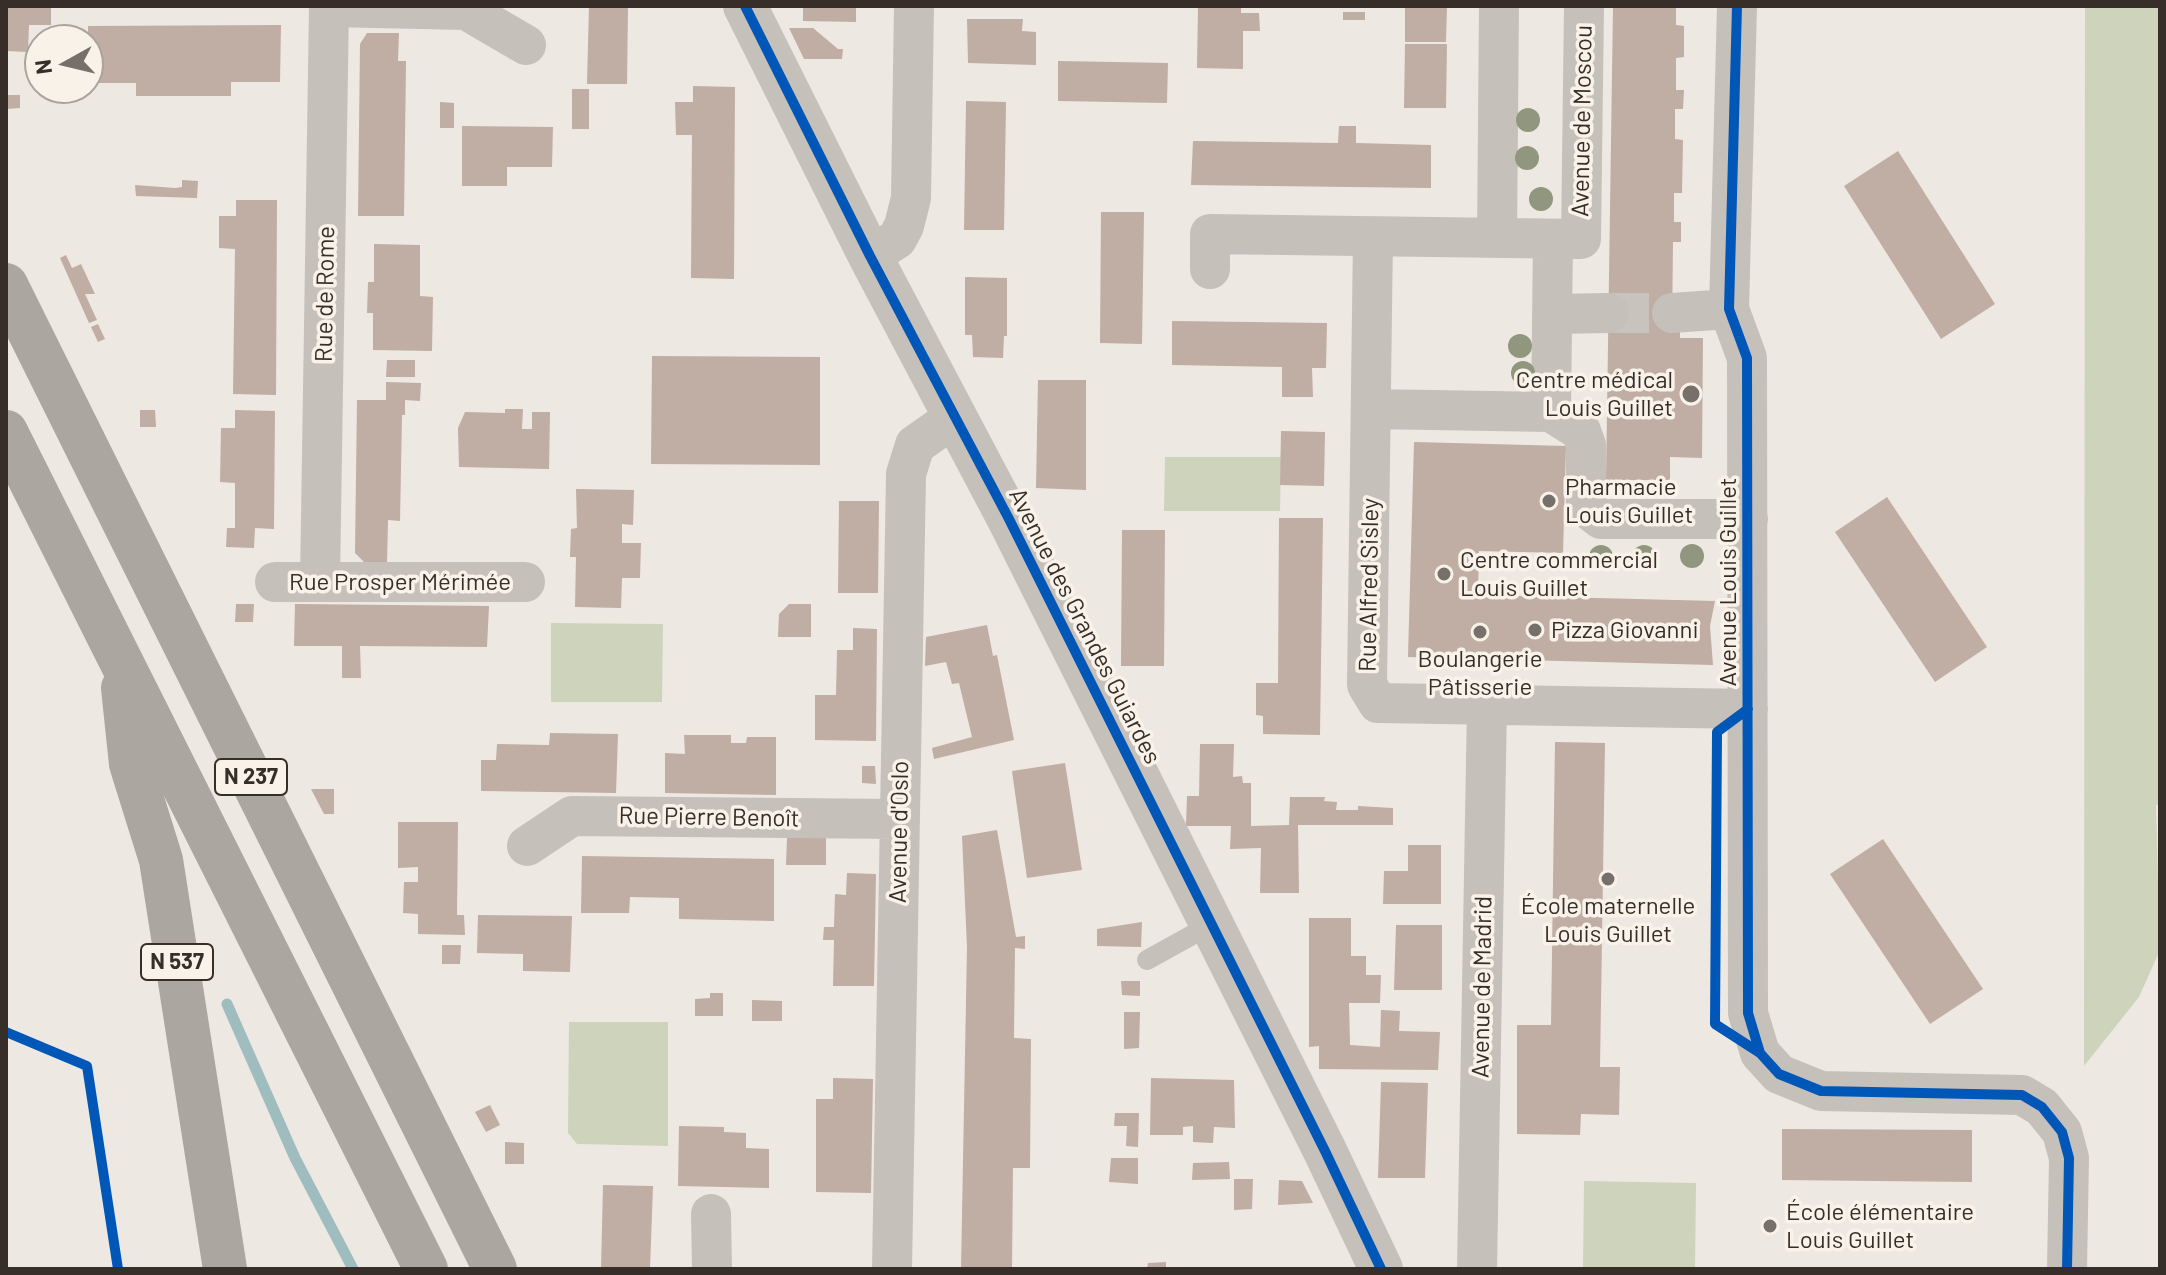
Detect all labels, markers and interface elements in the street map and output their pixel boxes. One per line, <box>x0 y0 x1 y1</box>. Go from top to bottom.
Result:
north arrow <box>24 24 104 104</box>
street label: Avenue de Moscou <box>1566 25 1598 217</box>
text: N <box>28 58 56 76</box>
street label: Rue de Rome <box>309 226 341 362</box>
place label: Centre médical Louis Guillet <box>1516 366 1673 422</box>
marker: Centre médical Louis Guillet <box>1680 383 1702 405</box>
place label: Pharmacie Louis Guillet <box>1565 473 1693 529</box>
street label: Avenue Louis Guillet <box>1714 477 1742 687</box>
street label: Avenue des Grandes Guiardes <box>1003 483 1167 769</box>
marker: Pharmacie Louis Guillet <box>1540 492 1558 510</box>
street label: Rue Alfred Sisley <box>1353 498 1385 672</box>
place label: Centre commercial Louis Guillet <box>1460 546 1658 602</box>
marker: Centre commercial Louis Guillet <box>1435 565 1453 583</box>
street label: Rue Prosper Mérimée <box>289 568 511 596</box>
place label: Pizza Giovanni <box>1551 616 1699 644</box>
marker: Pizza Giovanni <box>1526 621 1544 639</box>
marker: Boulangerie Pâtisserie <box>1471 623 1489 641</box>
place label: Boulangerie Pâtisserie <box>1418 645 1542 701</box>
road number: N 237 <box>215 759 287 795</box>
street label: Avenue d'Oslo <box>883 761 915 903</box>
street label: Rue Pierre Benoît <box>618 801 800 833</box>
marker: École maternelle Louis Guillet <box>1599 870 1617 888</box>
place label: École maternelle Louis Guillet <box>1521 892 1695 948</box>
street label: Avenue de Madrid <box>1466 896 1498 1078</box>
road number: N 537 <box>141 944 213 980</box>
place label: École élémentaire Louis Guillet <box>1786 1198 1974 1254</box>
marker: École élémentaire Louis Guillet <box>1761 1217 1779 1235</box>

